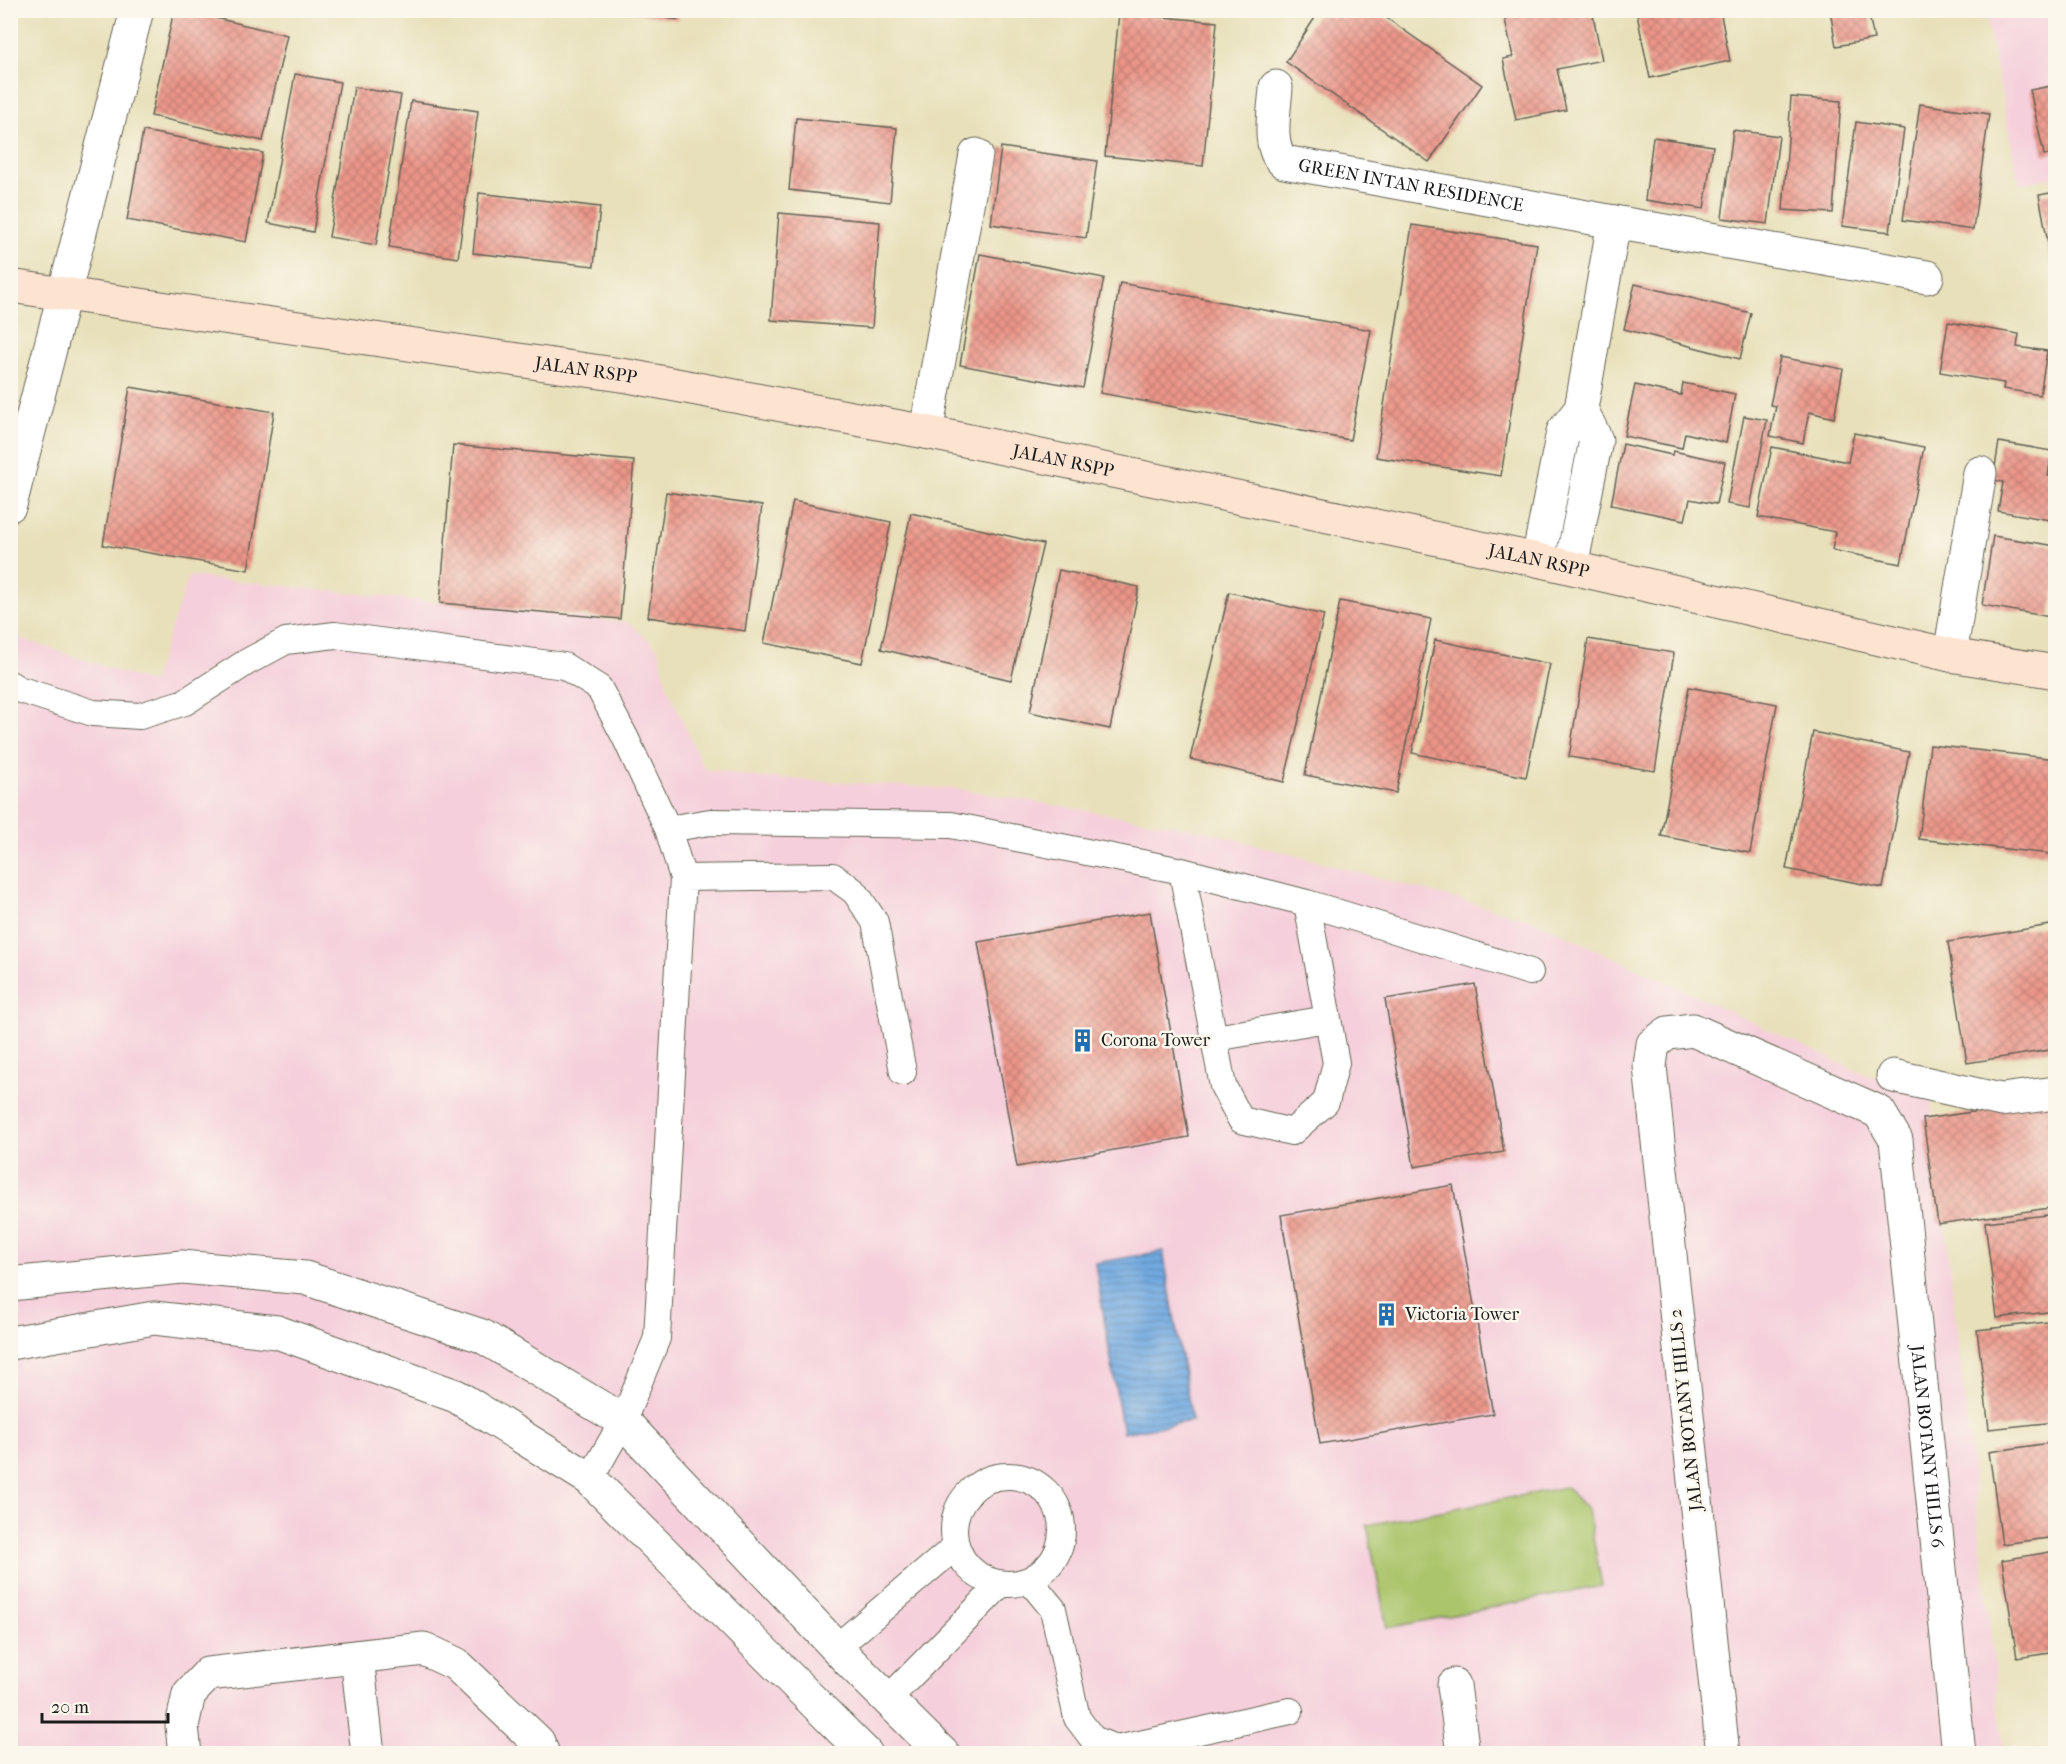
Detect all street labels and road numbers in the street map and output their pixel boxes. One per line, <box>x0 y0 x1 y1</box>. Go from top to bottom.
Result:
street label: GREEN INTAN RESIDENCE <box>1297 154 1525 216</box>
street label: JALAN RSPP <box>532 352 639 388</box>
street label: JALAN RSPP <box>1009 440 1116 482</box>
street label: JALAN RSPP <box>1485 539 1592 582</box>
street label: JALAN BOTANY HILLS 2 <box>1665 1308 1707 1514</box>
street label: JALAN BOTANY HILLS 6 <box>1906 1342 1948 1549</box>

